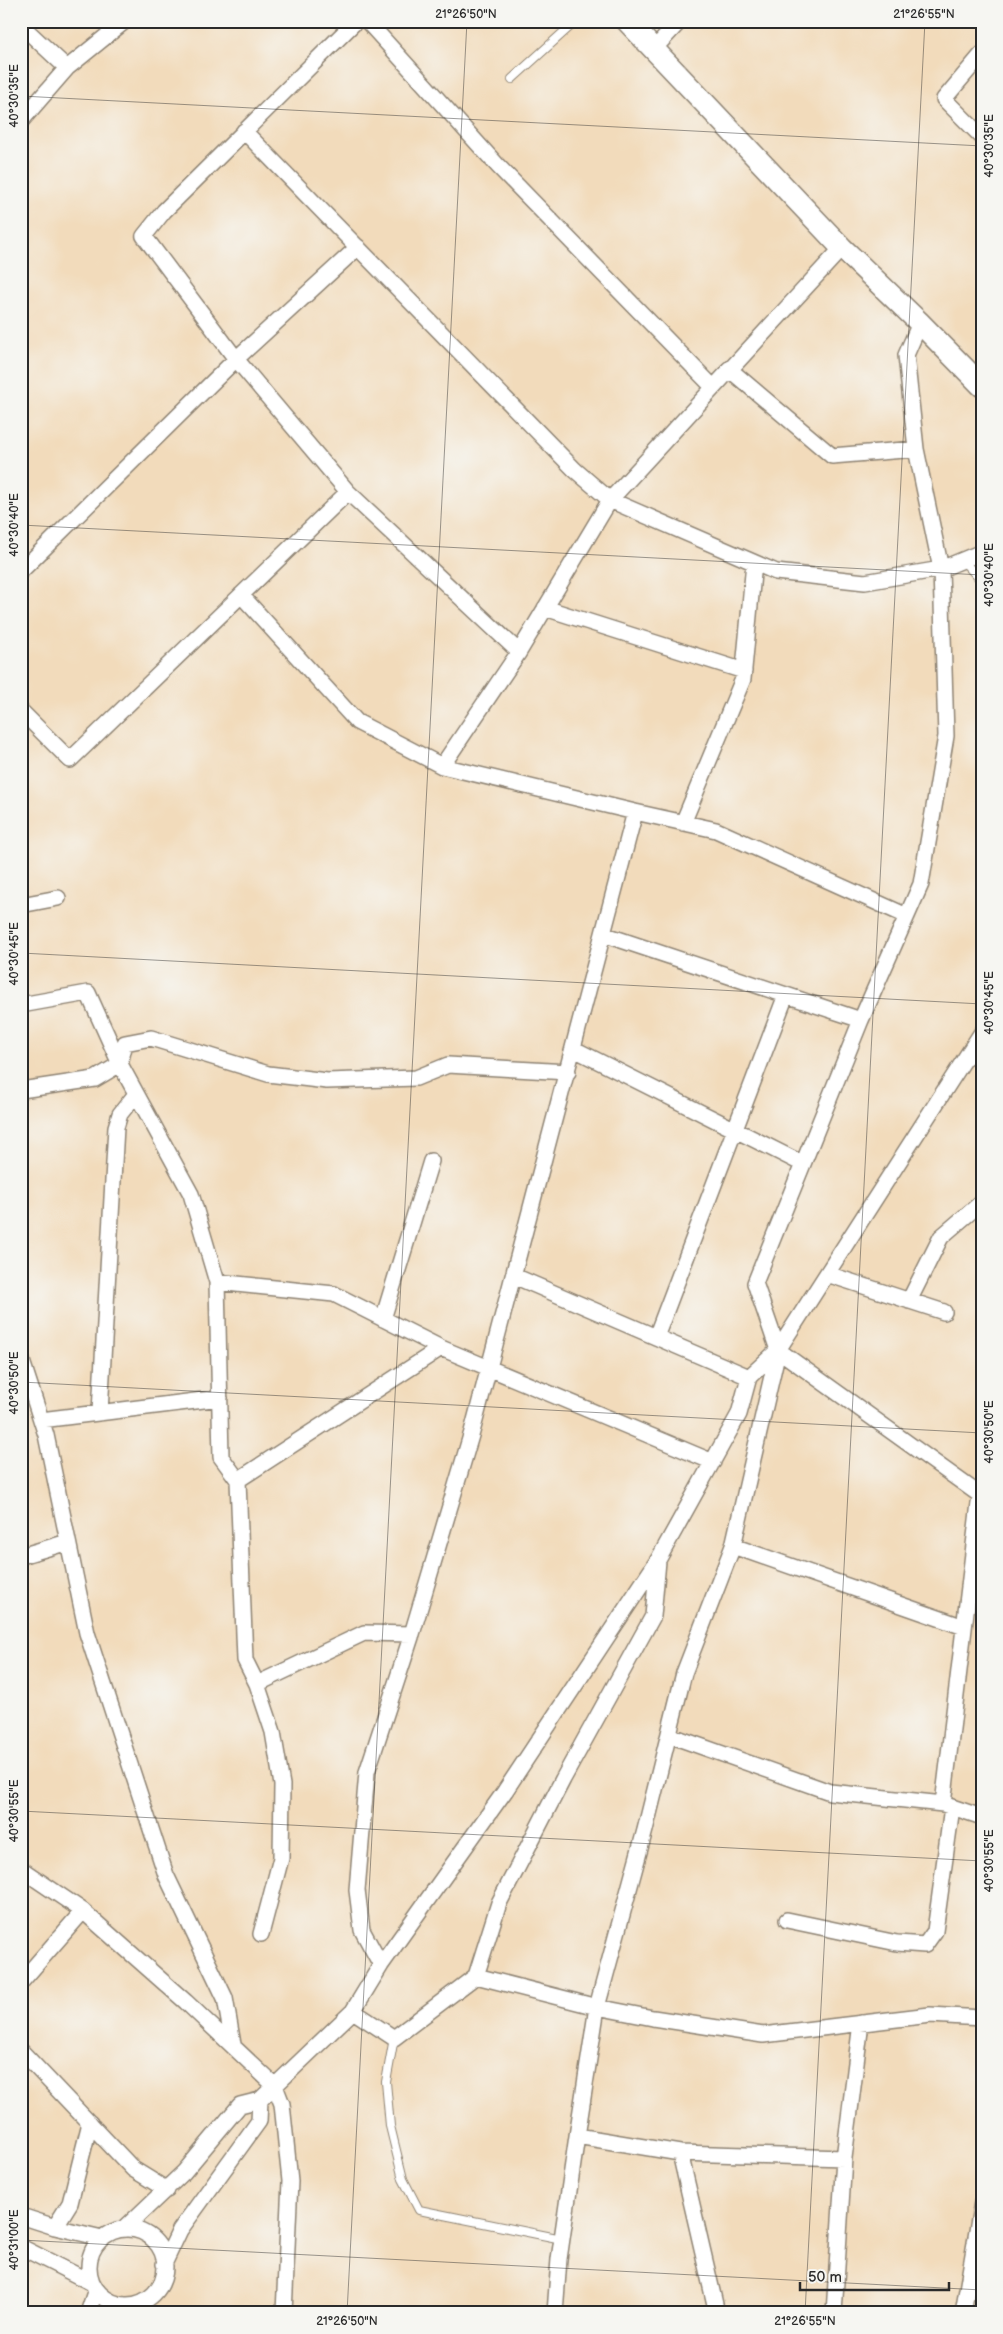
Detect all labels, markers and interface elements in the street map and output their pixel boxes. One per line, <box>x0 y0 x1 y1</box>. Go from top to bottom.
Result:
text: 21°26'50"N <box>435 7 497 22</box>
text: 21°26'55"N <box>893 7 955 22</box>
text: 40°30'35"E <box>7 64 22 128</box>
text: 40°30'35"E <box>982 114 997 178</box>
text: 40°30'40"E <box>7 493 22 557</box>
text: 40°30'40"E <box>982 543 997 607</box>
text: 40°30'45"E <box>7 922 22 986</box>
text: 40°30'45"E <box>982 971 997 1035</box>
text: 40°30'50"E <box>7 1351 22 1415</box>
text: 40°30'50"E <box>982 1400 997 1464</box>
text: 40°30'55"E <box>7 1779 22 1843</box>
text: 40°30'55"E <box>982 1829 997 1893</box>
text: 40°31'00"E <box>7 2209 22 2271</box>
scale bar <box>800 2259 949 2291</box>
text: 50 m <box>808 2268 842 2287</box>
text: 21°26'50"N <box>316 2314 378 2329</box>
text: 21°26'55"N <box>774 2314 836 2329</box>

